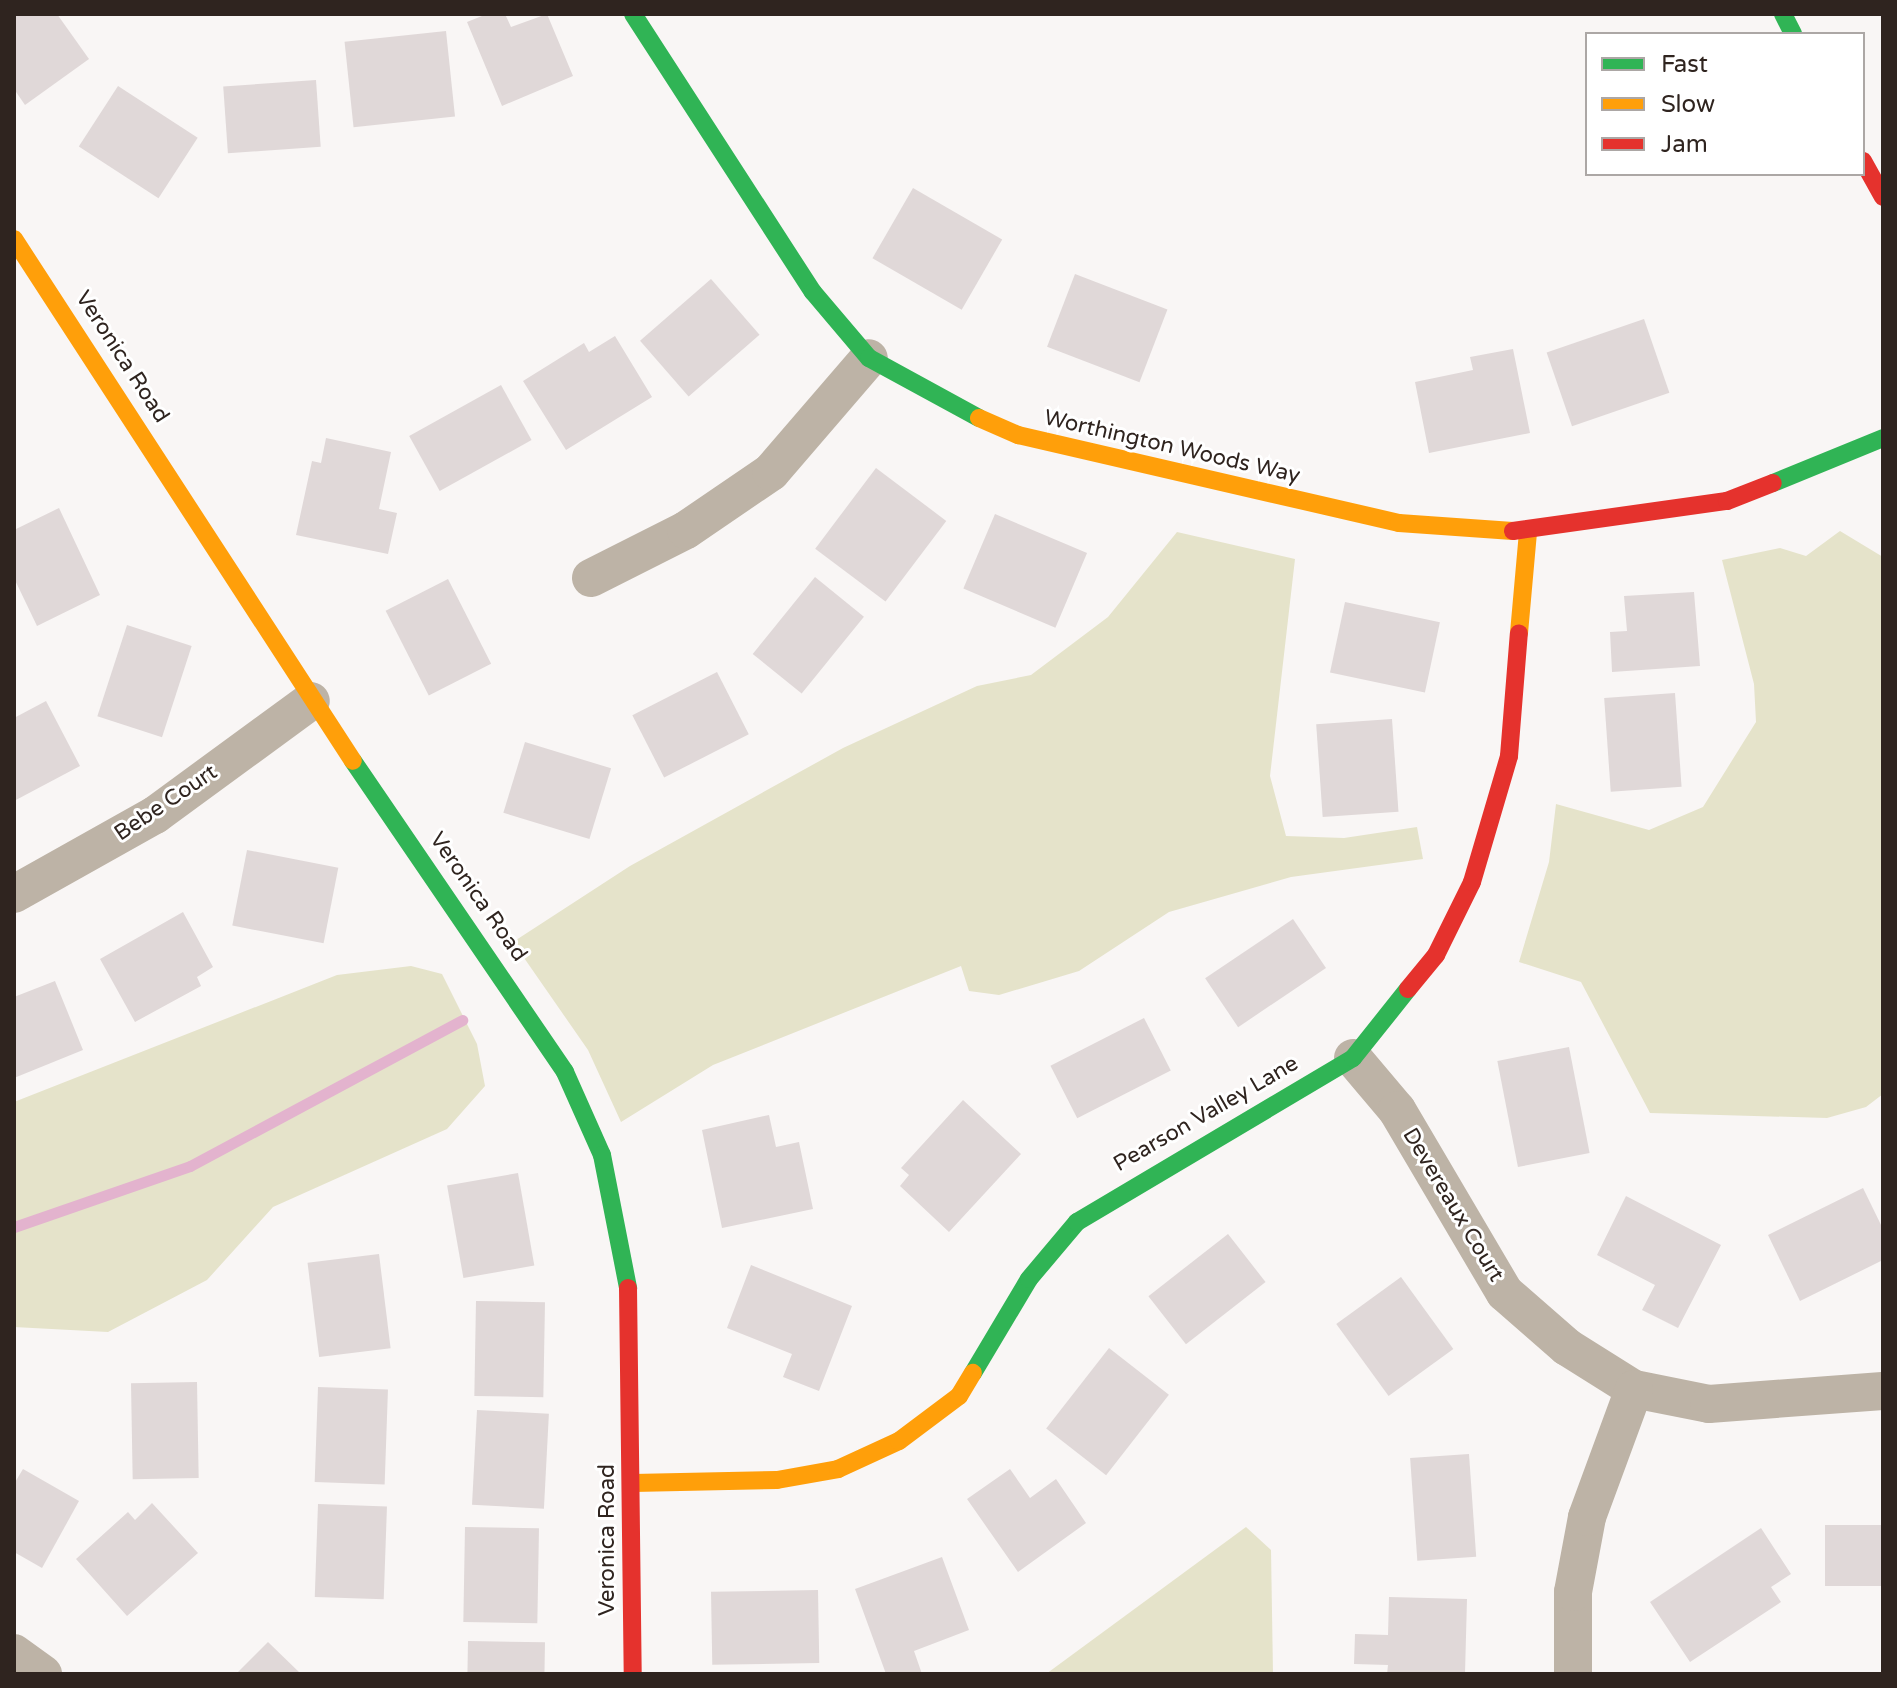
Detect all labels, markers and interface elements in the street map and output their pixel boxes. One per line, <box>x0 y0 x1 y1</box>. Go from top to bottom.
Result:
legend <box>1585 32 1865 176</box>
text: Fast <box>1661 50 1708 79</box>
text: Slow <box>1661 90 1715 119</box>
text: Jam <box>1661 130 1708 159</box>
street label: Veronica Road <box>70 286 174 428</box>
street label: Worthington Woods Way <box>1041 405 1303 489</box>
street label: Bebe Court <box>110 759 222 847</box>
street label: Veronica Road <box>424 827 532 967</box>
street label: Pearson Valley Lane <box>1109 1050 1303 1178</box>
street label: Devereaux Court <box>1397 1123 1509 1287</box>
street label: Veronica Road <box>595 1464 621 1616</box>

